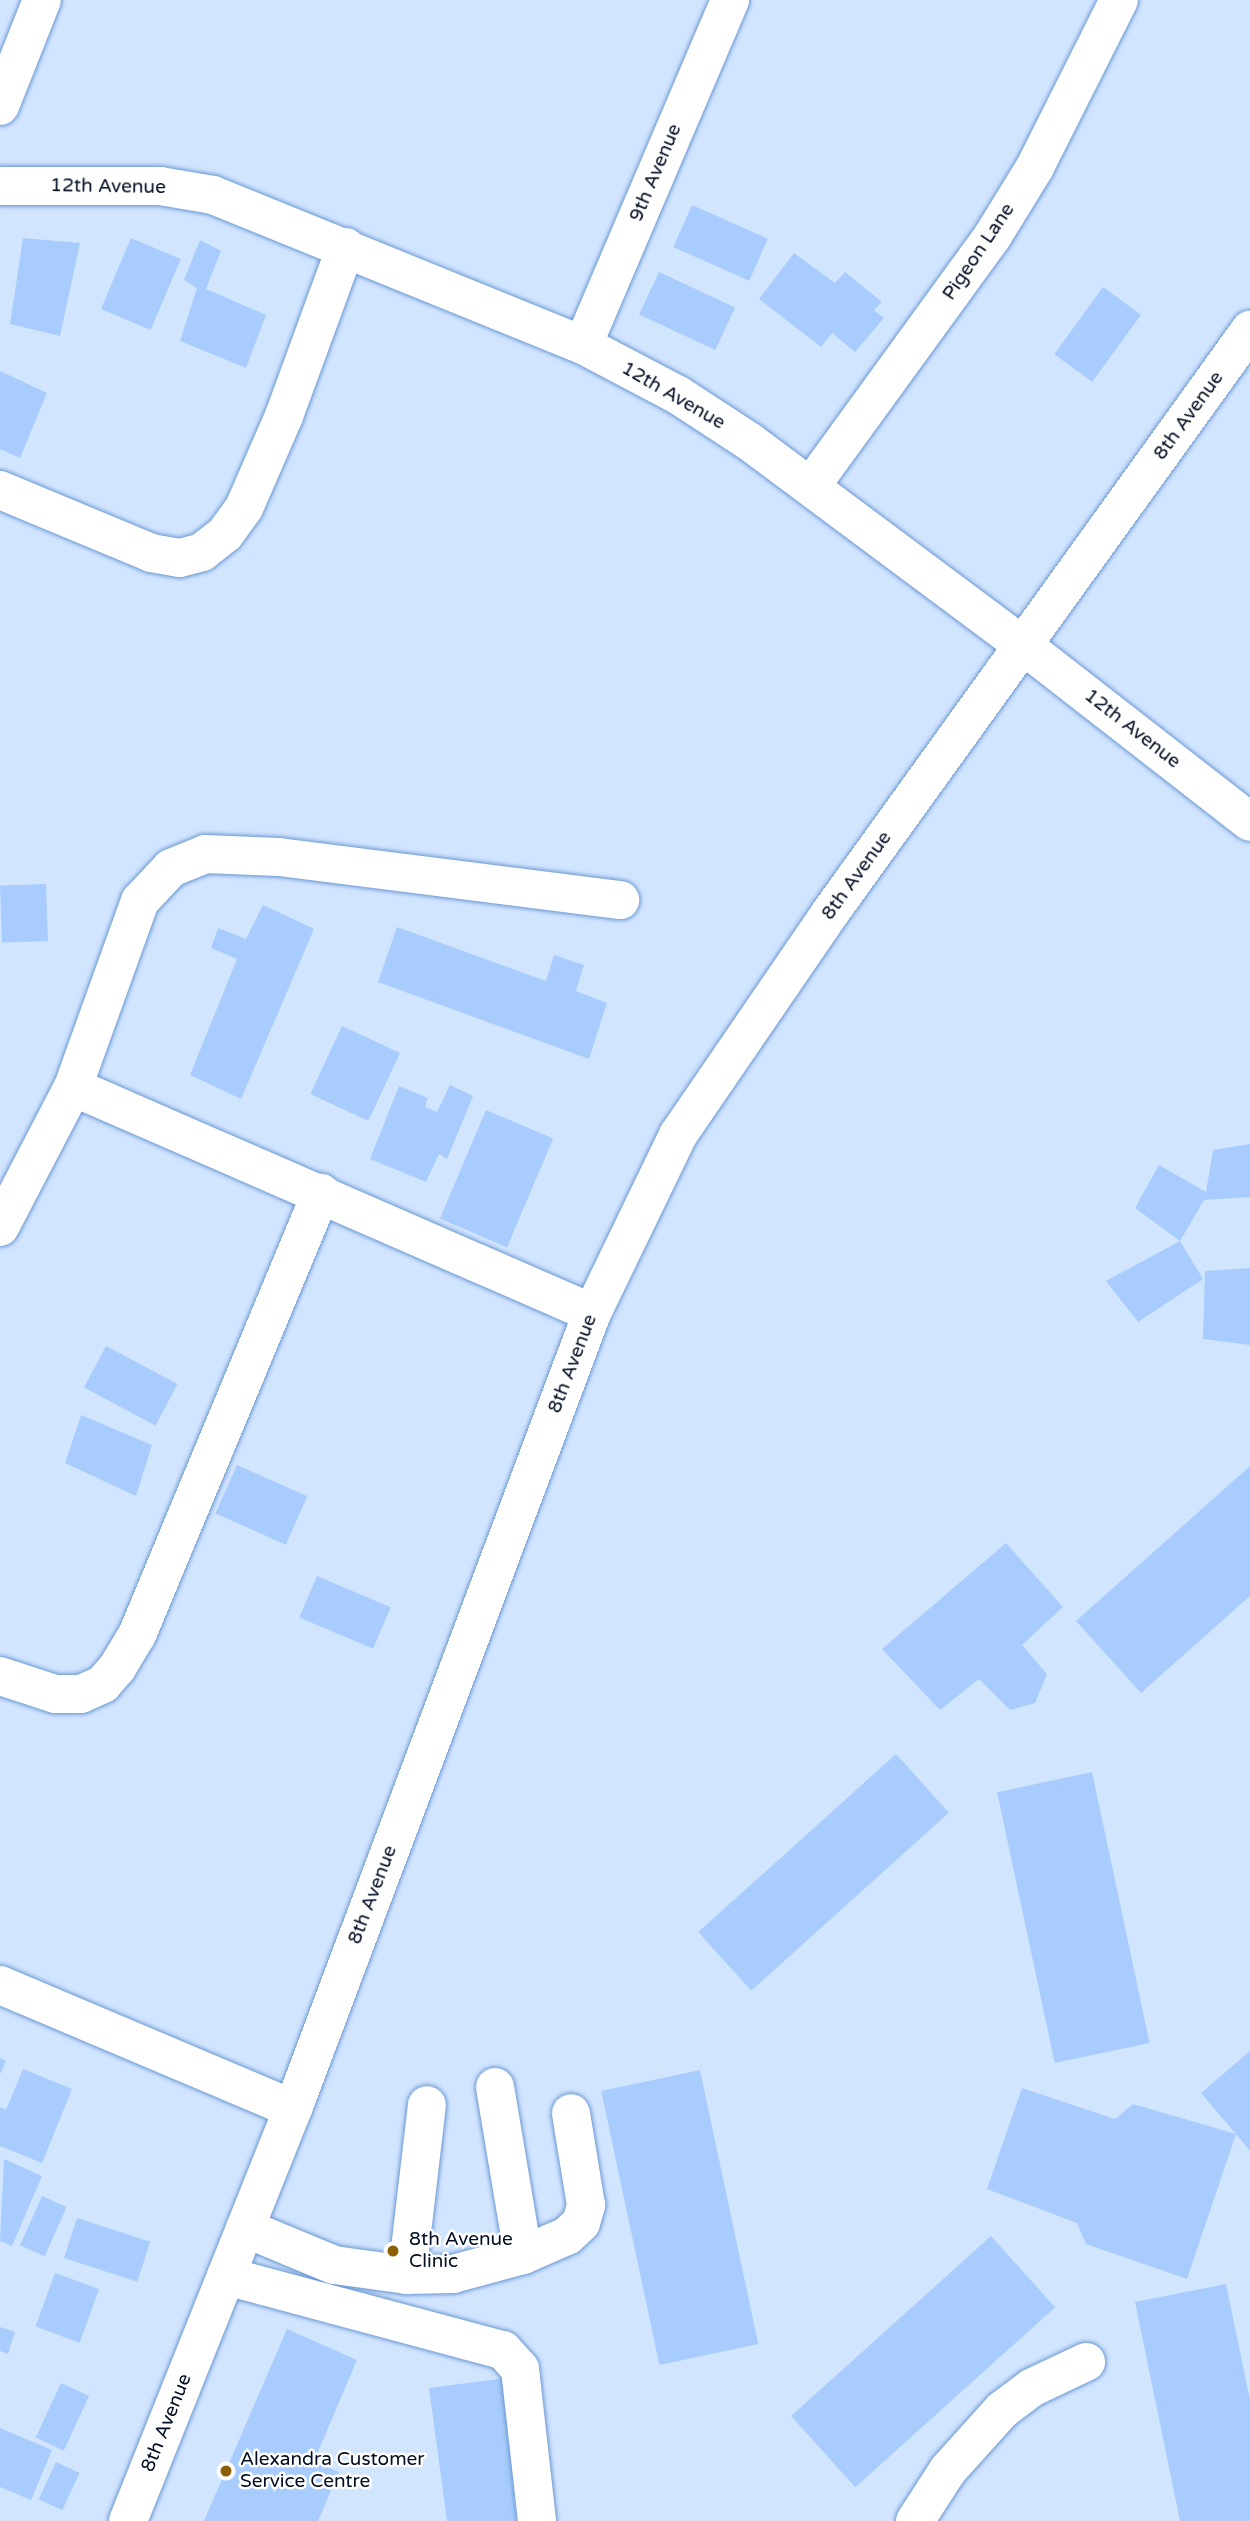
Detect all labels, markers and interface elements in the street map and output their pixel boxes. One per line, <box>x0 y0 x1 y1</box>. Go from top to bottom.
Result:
street label: 9th Avenue <box>625 121 687 225</box>
street label: 12th Avenue <box>50 175 166 199</box>
street label: Pigeon Lane <box>938 199 1020 305</box>
street label: 12th Avenue <box>617 357 729 435</box>
street label: 8th Avenue <box>1149 367 1229 465</box>
street label: 12th Avenue <box>1079 684 1185 774</box>
street label: 8th Avenue <box>817 827 897 925</box>
street label: 8th Avenue <box>544 1312 602 1416</box>
street label: 8th Avenue <box>344 1843 402 1947</box>
place label: 8th Avenue Clinic <box>409 2229 513 2273</box>
marker: 8th Avenue Clinic <box>383 2241 403 2261</box>
street label: 8th Avenue <box>137 2371 197 2475</box>
place label: Alexandra Customer Service Centre <box>240 2449 425 2493</box>
marker: Alexandra Customer Service Centre <box>218 2463 234 2479</box>

